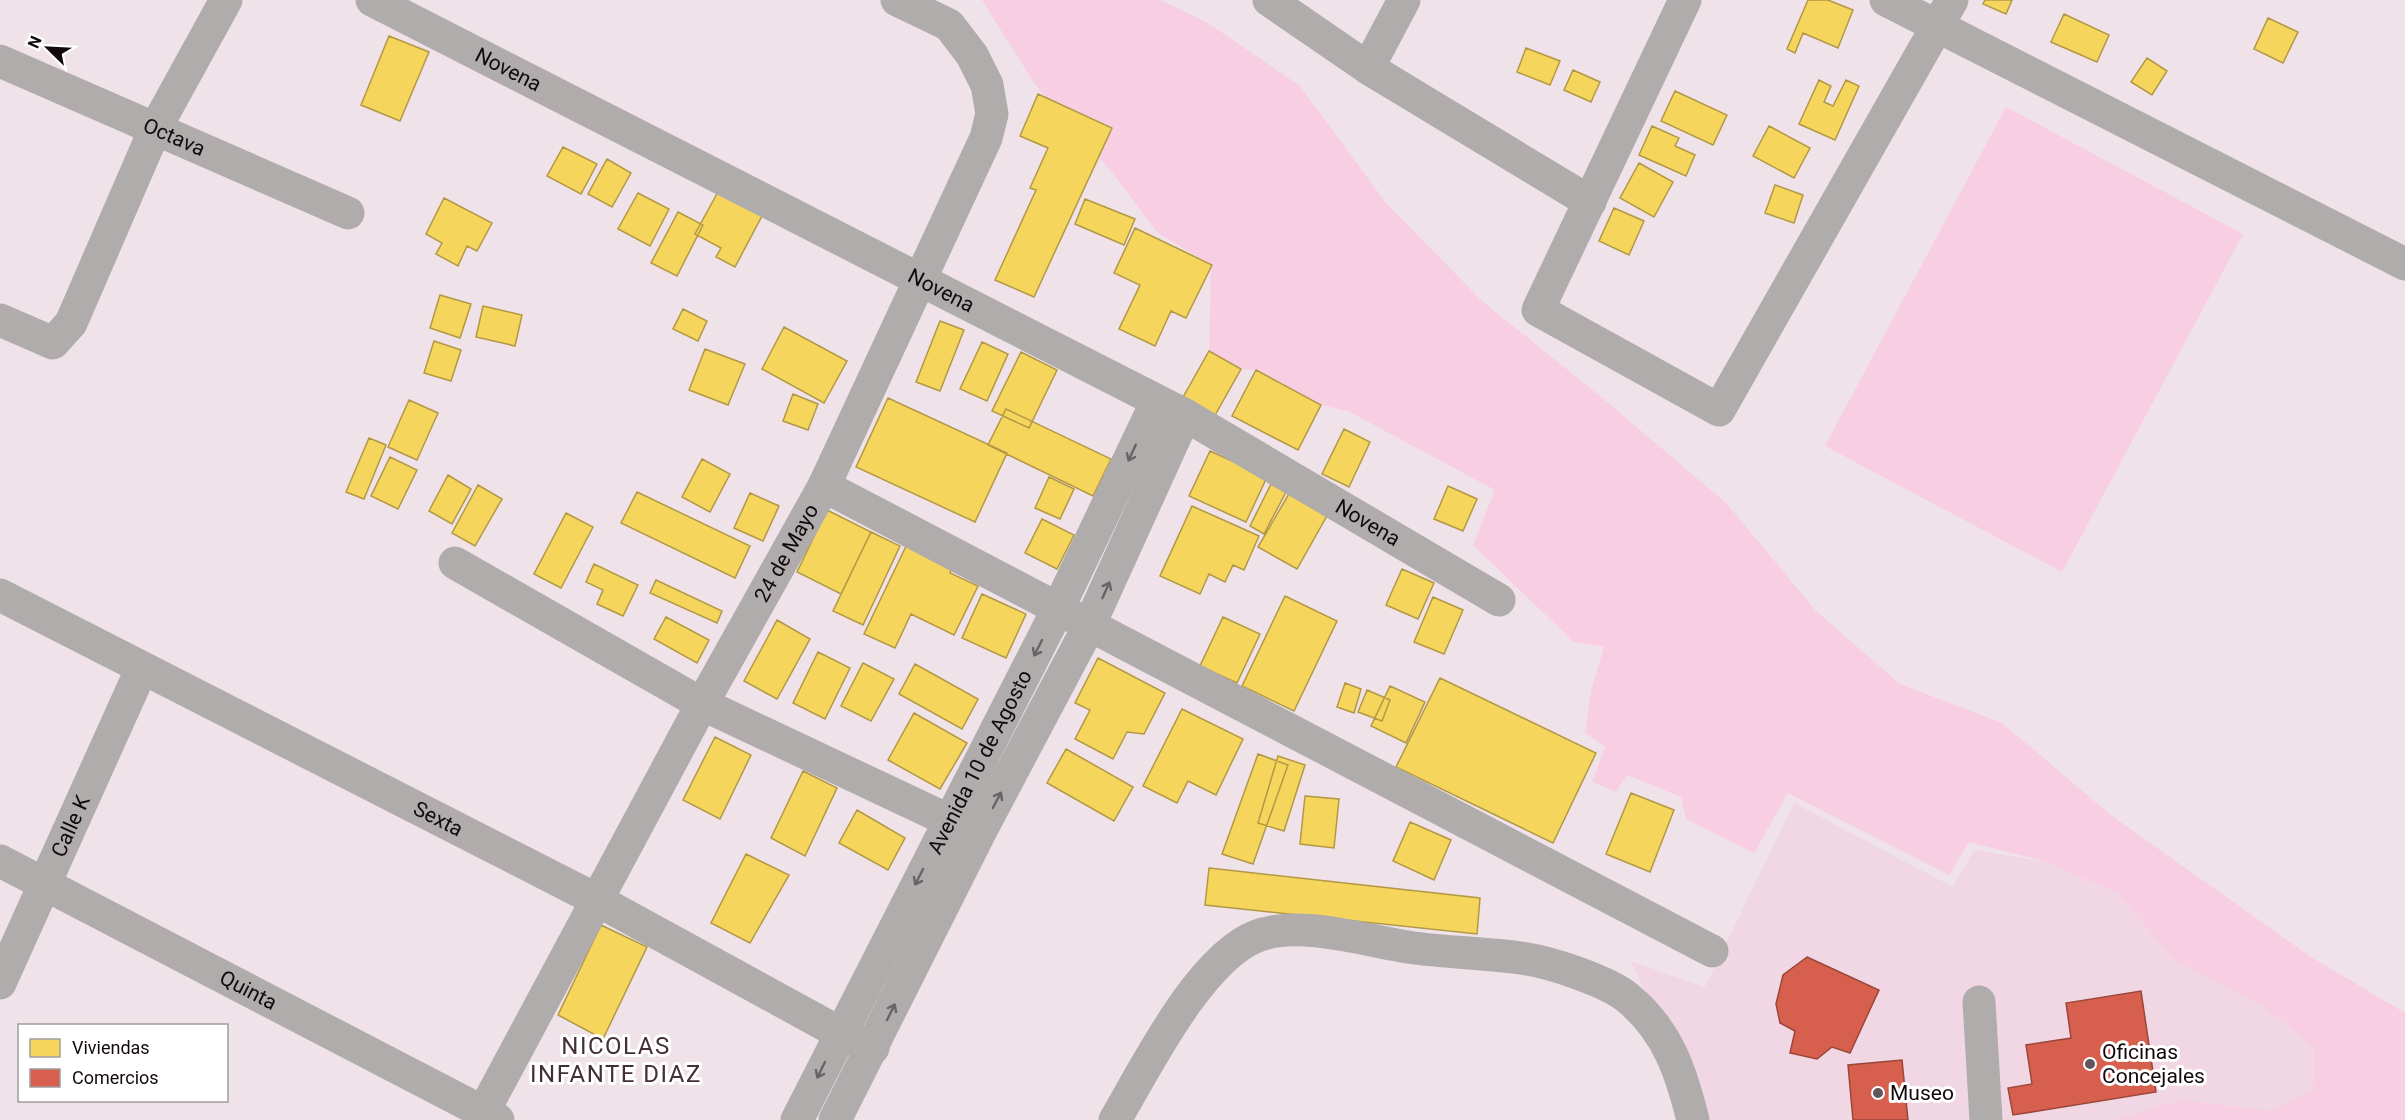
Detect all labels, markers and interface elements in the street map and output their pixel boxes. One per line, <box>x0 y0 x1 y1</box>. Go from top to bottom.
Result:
north arrow <box>18 18 78 78</box>
text: N <box>24 33 46 51</box>
street label: Novena <box>471 43 545 96</box>
street label: Octava <box>139 113 209 161</box>
street label: Novena <box>904 264 978 317</box>
one-way arrow <box>1125 444 1137 462</box>
street label: Novena <box>1331 494 1405 551</box>
street label: 24 de Mayo <box>750 500 823 606</box>
one-way arrow <box>1100 581 1112 599</box>
one-way arrow <box>1031 639 1043 657</box>
street label: Avenida 10 de Agosto <box>923 666 1037 858</box>
street label: Calle K <box>46 791 95 861</box>
one-way arrow <box>992 792 1003 810</box>
street label: Sexta <box>409 796 467 841</box>
one-way arrow <box>913 868 925 885</box>
street label: Quinta <box>216 965 281 1015</box>
one-way arrow <box>886 1004 897 1022</box>
legend <box>18 1024 228 1102</box>
district label: NICOLAS INFANTE DIAZ <box>530 1032 702 1088</box>
text: Viviendas <box>72 1037 150 1058</box>
place label: Oficinas Concejales <box>2102 1040 2205 1088</box>
marker: Oficinas Concejales <box>2083 1057 2097 1071</box>
one-way arrow <box>815 1060 827 1078</box>
text: Comercios <box>72 1067 159 1088</box>
place label: Museo <box>1890 1081 1954 1105</box>
marker: Museo <box>1871 1086 1885 1100</box>

